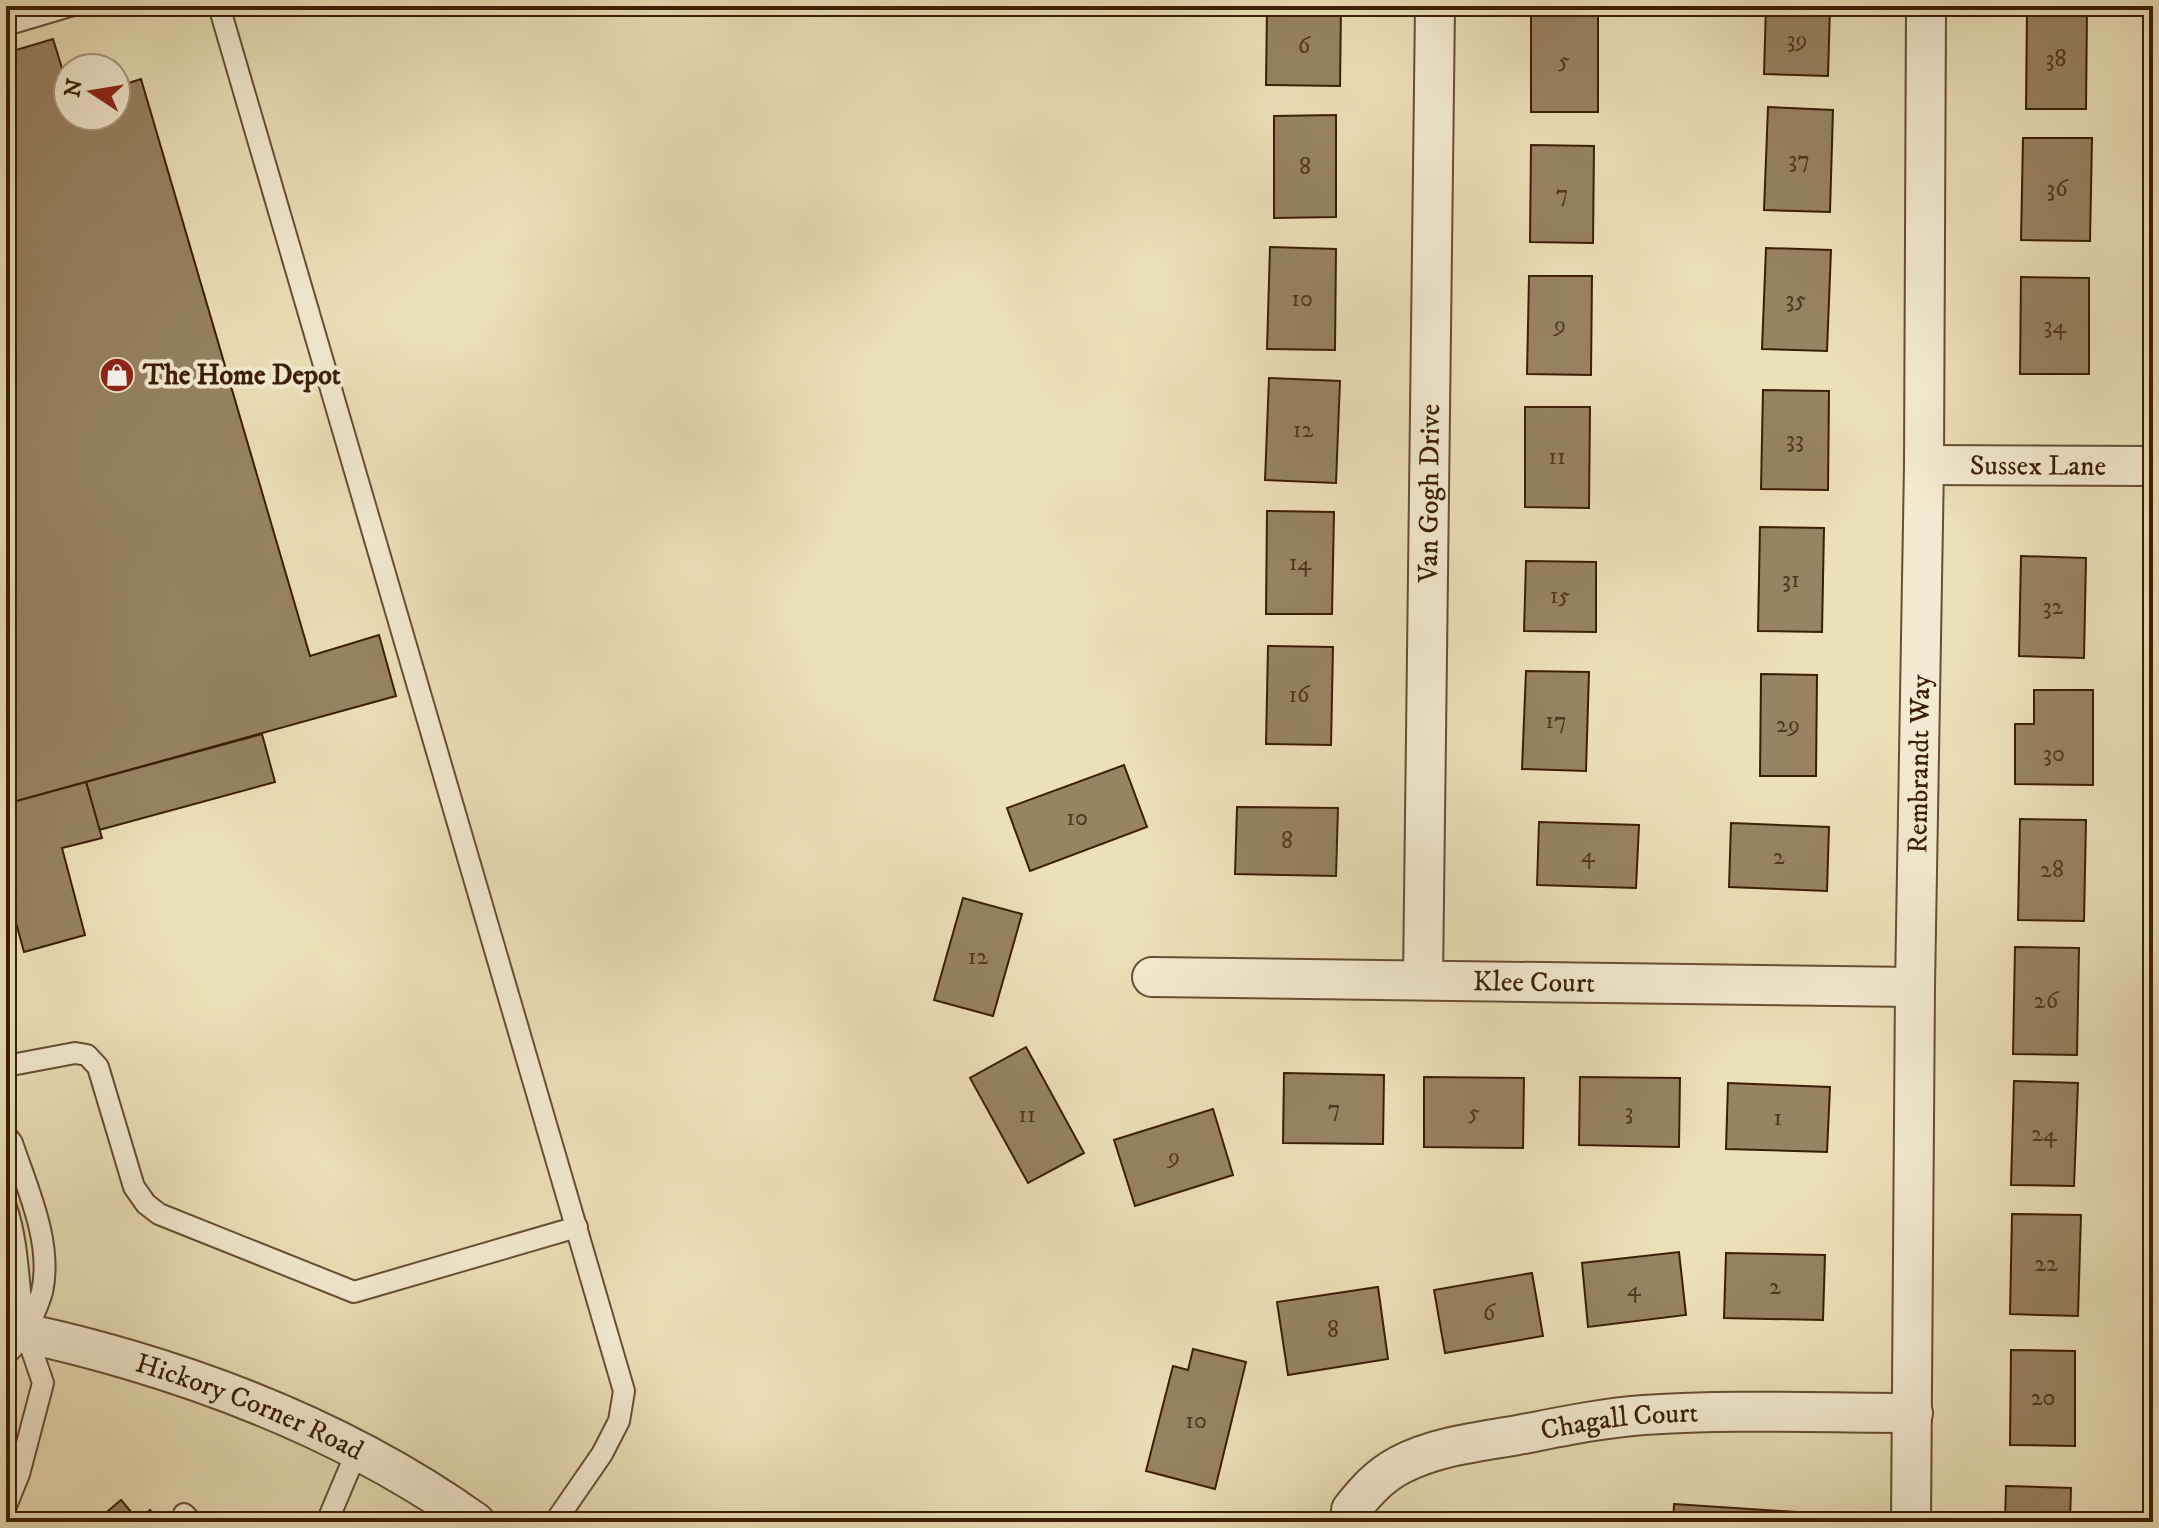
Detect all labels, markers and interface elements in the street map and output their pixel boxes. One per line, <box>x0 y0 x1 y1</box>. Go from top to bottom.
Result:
house number: 39 <box>1787 25 1807 55</box>
house number: 6 <box>1298 31 1312 61</box>
house number: 38 <box>2046 44 2066 74</box>
house number: 5 <box>1558 46 1570 76</box>
north arrow <box>52 52 132 132</box>
text: N <box>59 77 89 100</box>
house number: 37 <box>1788 145 1810 175</box>
house number: 8 <box>1299 152 1311 182</box>
house number: 36 <box>2046 174 2069 204</box>
house number: 7 <box>1556 179 1568 209</box>
house number: 10 <box>1291 284 1313 314</box>
house number: 35 <box>1786 285 1807 315</box>
house number: 9 <box>1553 310 1566 340</box>
house number: 34 <box>2044 311 2068 341</box>
shop icon: The Home Depot <box>98 356 136 394</box>
place label: The Home Depot <box>142 358 341 393</box>
street label: Van Gogh Drive <box>1410 404 1448 583</box>
house number: 12 <box>1293 415 1314 445</box>
house number: 33 <box>1786 425 1804 455</box>
house number: 11 <box>1548 442 1566 472</box>
street label: Sussex Lane <box>1970 448 2106 483</box>
house number: 14 <box>1289 548 1312 578</box>
house number: 31 <box>1782 565 1800 595</box>
house number: 15 <box>1550 581 1570 611</box>
house number: 32 <box>2043 592 2064 622</box>
street label: Rembrandt Way <box>1900 674 1938 854</box>
house number: 16 <box>1288 680 1311 710</box>
house number: 17 <box>1545 706 1567 736</box>
house number: 29 <box>1776 710 1800 740</box>
house number: 30 <box>2043 739 2065 769</box>
house number: 10 <box>1066 803 1088 833</box>
house number: 8 <box>1281 826 1293 856</box>
house number: 4 <box>1581 840 1596 870</box>
house number: 2 <box>1773 842 1785 872</box>
house number: 28 <box>2040 855 2064 885</box>
house number: 12 <box>968 942 989 972</box>
street label: Klee Court <box>1473 964 1595 1000</box>
house number: 26 <box>2034 986 2060 1016</box>
house number: 7 <box>1328 1094 1340 1124</box>
house number: 3 <box>1625 1097 1633 1127</box>
house number: 5 <box>1468 1098 1480 1128</box>
house number: 11 <box>1018 1100 1036 1130</box>
house number: 1 <box>1774 1103 1782 1133</box>
house number: 24 <box>2031 1119 2058 1149</box>
house number: 9 <box>1167 1142 1180 1172</box>
house number: 22 <box>2034 1249 2058 1279</box>
house number: 2 <box>1769 1272 1781 1302</box>
house number: 4 <box>1627 1274 1642 1304</box>
house number: 6 <box>1483 1298 1497 1328</box>
house number: 8 <box>1327 1315 1339 1345</box>
street label: Hickory Corner Road <box>131 1345 370 1468</box>
house number: 20 <box>2031 1383 2055 1413</box>
street label: Chagall Court <box>1538 1395 1699 1448</box>
house number: 10 <box>1185 1406 1207 1436</box>

